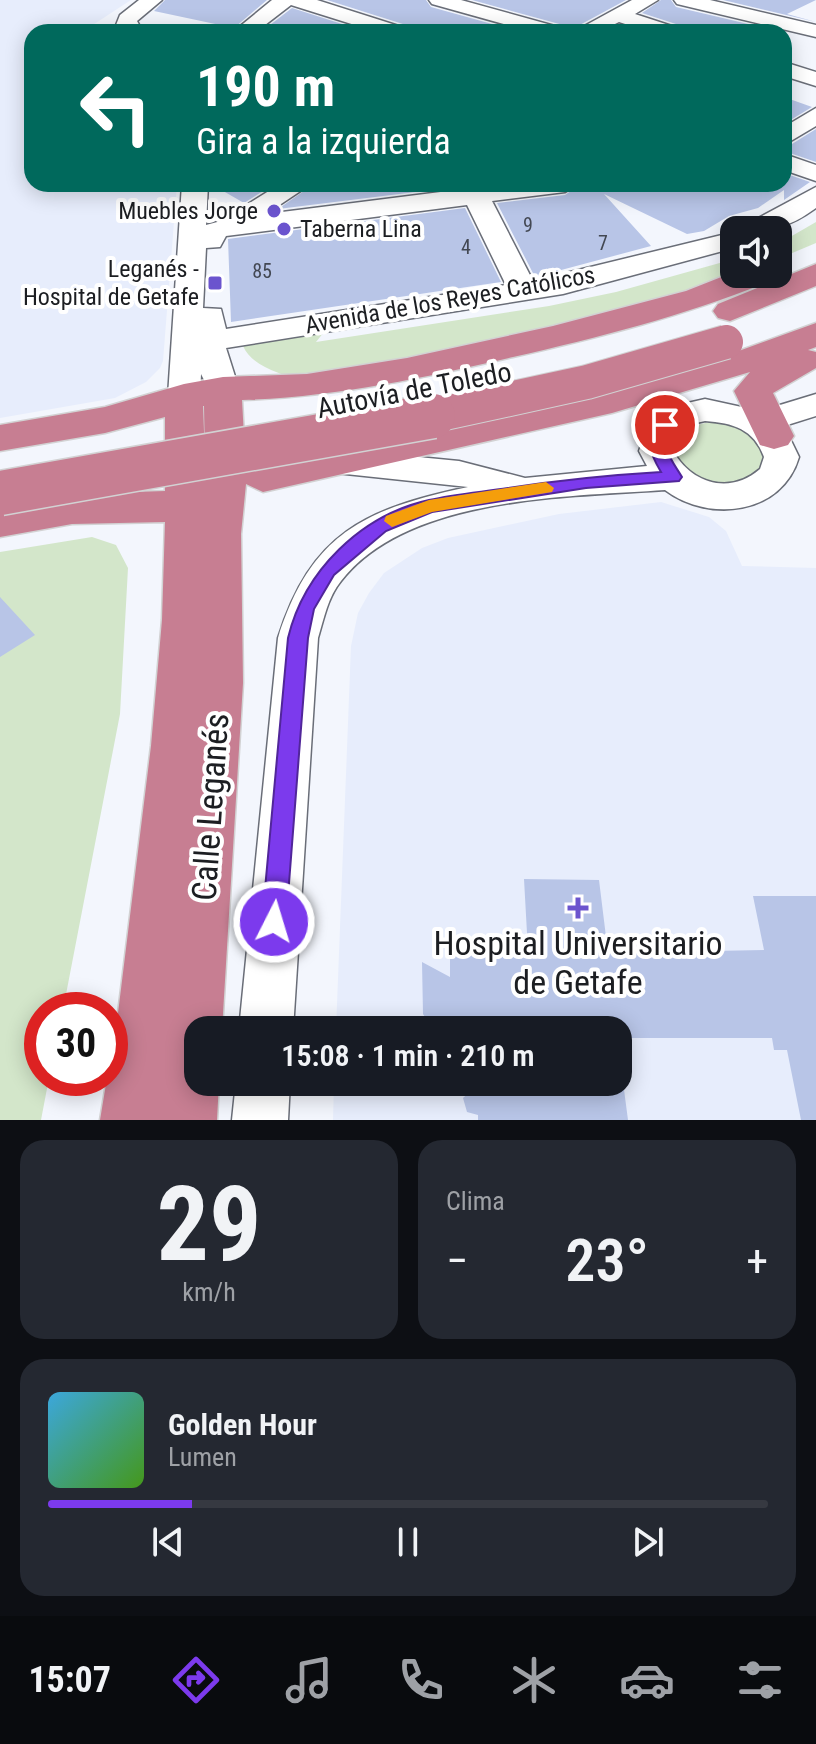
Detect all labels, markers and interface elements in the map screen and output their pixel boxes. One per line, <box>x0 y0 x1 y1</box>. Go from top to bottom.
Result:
text: 190 m <box>196 54 335 120</box>
icon: left <box>64 56 168 160</box>
text: Gira a la izquierda <box>196 121 451 163</box>
place label: Muebles Jorge <box>118 197 258 225</box>
marker: Muebles Jorge <box>265 202 283 220</box>
house number: 9 <box>523 213 533 237</box>
place label: Taberna Lina <box>300 215 422 243</box>
map controls <box>720 216 792 288</box>
button: sound <box>720 216 792 288</box>
marker: Taberna Lina <box>275 220 293 238</box>
house number: 7 <box>598 231 608 255</box>
house number: 4 <box>461 235 471 259</box>
place label: Leganés - Hospital de Getafe <box>23 255 199 311</box>
house number: 85 <box>252 259 272 283</box>
street label: Avenida de los Reyes Católicos <box>303 261 597 339</box>
marker: Leganés - Hospital de Getafe <box>206 274 224 292</box>
street label: Autovía de Toledo <box>314 355 514 425</box>
pin <box>631 391 699 459</box>
icon: arrive <box>643 403 687 447</box>
street label: Calle Leganés <box>183 712 237 902</box>
position arrow <box>232 880 316 964</box>
marker: Hospital Universitario de Getafe <box>567 897 589 919</box>
place label: Hospital Universitario de Getafe <box>433 923 723 1002</box>
speed limit sign: 30 <box>24 992 128 1096</box>
text: 15:08 · 1 min · 210 m <box>281 1038 535 1073</box>
text: 29 <box>156 1164 262 1285</box>
text: Clima <box>446 1186 505 1216</box>
text: 23° <box>565 1225 649 1296</box>
text: − <box>446 1235 468 1287</box>
text: + <box>746 1235 768 1287</box>
text: km/h <box>182 1277 236 1307</box>
text: Golden Hour <box>168 1407 317 1442</box>
text: Lumen <box>168 1442 237 1472</box>
icon: previous <box>146 1520 190 1564</box>
icon: pause <box>386 1520 430 1564</box>
icon: next <box>626 1520 670 1564</box>
icon: directions <box>168 1652 224 1708</box>
icon: music <box>281 1652 337 1708</box>
icon: phone <box>393 1652 449 1708</box>
icon: climate <box>506 1652 562 1708</box>
icon: car <box>619 1652 675 1708</box>
icon: filters <box>732 1652 788 1708</box>
text: 15:07 <box>28 1659 111 1701</box>

